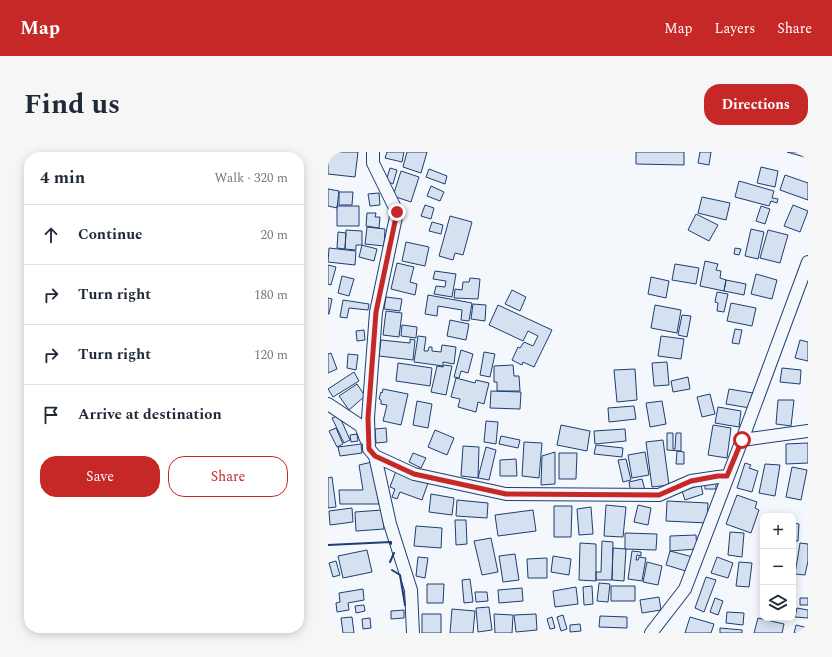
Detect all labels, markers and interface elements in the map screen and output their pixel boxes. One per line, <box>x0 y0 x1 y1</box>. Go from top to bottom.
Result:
text: Map <box>20 14 60 43</box>
text: Map <box>664 18 693 39</box>
text: Layers <box>715 18 755 39</box>
text: Share <box>777 18 812 39</box>
text: Find us <box>24 83 120 126</box>
button: Directions <box>704 84 808 125</box>
text: 4 min <box>40 165 85 191</box>
text: Walk · 320 m <box>214 168 288 188</box>
route end <box>388 203 406 221</box>
text: Continue <box>78 223 143 246</box>
icon: ahead <box>40 224 62 246</box>
text: 20 m <box>261 225 288 245</box>
text: Turn right <box>78 283 151 306</box>
icon: right <box>40 284 62 306</box>
text: 180 m <box>254 285 288 305</box>
text: Turn right <box>78 343 151 366</box>
icon: right <box>40 344 62 366</box>
text: 120 m <box>254 345 288 365</box>
text: Arrive at destination <box>78 403 222 426</box>
icon: arrive <box>40 404 62 426</box>
route start <box>733 431 751 449</box>
button: Save <box>40 456 160 497</box>
button: Share <box>168 456 288 497</box>
map controls <box>760 513 796 621</box>
button: + <box>760 513 796 549</box>
button: − <box>760 549 796 585</box>
button: layers <box>760 585 796 621</box>

